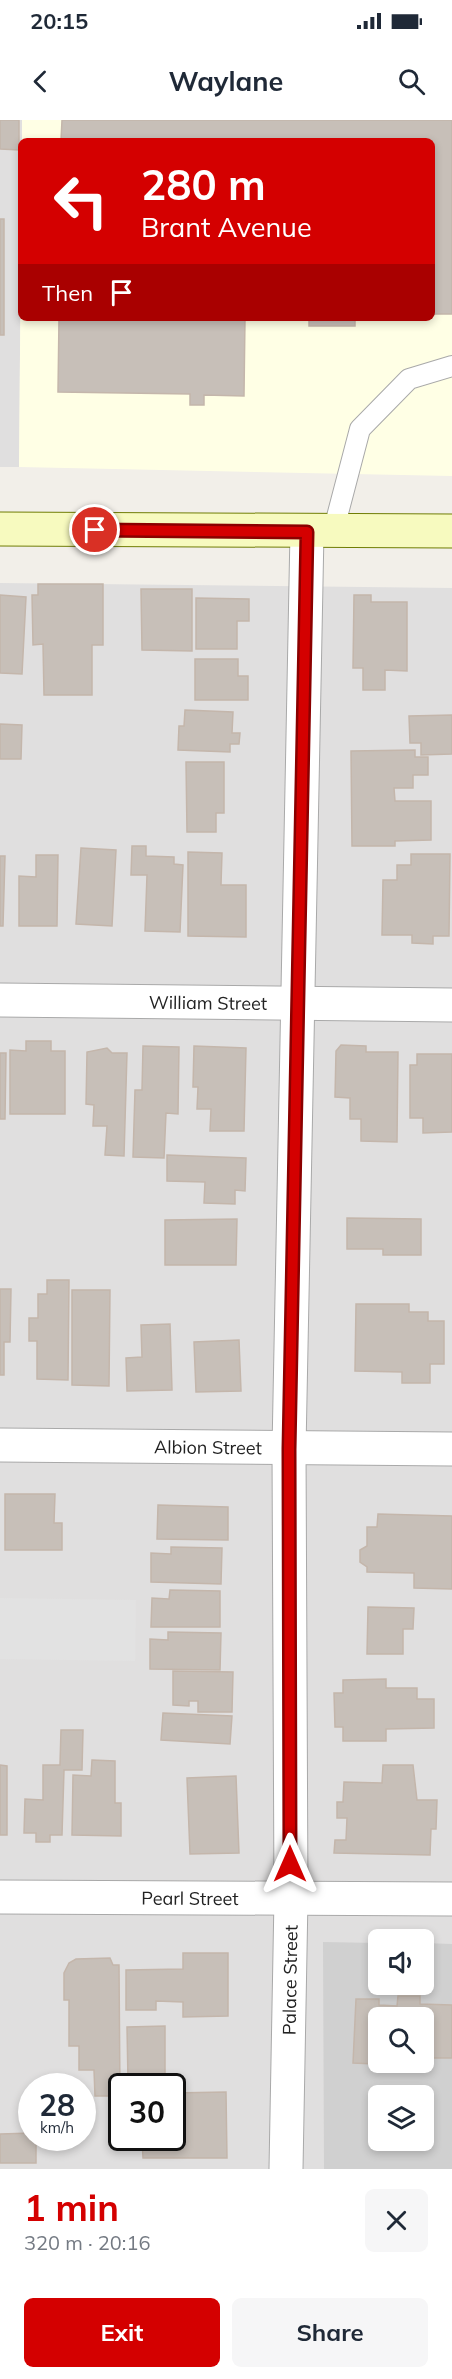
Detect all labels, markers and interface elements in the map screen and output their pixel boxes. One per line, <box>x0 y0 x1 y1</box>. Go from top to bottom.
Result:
text: 20:15 <box>30 7 88 35</box>
text: Waylane <box>169 64 283 98</box>
icon: back <box>24 65 57 98</box>
icon: search <box>395 65 428 98</box>
text: 280 m <box>141 158 266 211</box>
icon: left <box>42 162 120 240</box>
text: Brant Avenue <box>141 210 312 244</box>
icon: arrive <box>105 276 138 309</box>
text: Then <box>42 279 93 307</box>
pin <box>69 504 120 555</box>
icon: arrive <box>78 513 111 546</box>
street label: William Street <box>149 990 267 1014</box>
street label: Albion Street <box>154 1435 262 1459</box>
position arrow <box>258 1832 322 1896</box>
street label: Pearl Street <box>141 1886 239 1910</box>
street label: Palace Street <box>277 1925 302 2035</box>
map controls <box>368 1929 434 2151</box>
button: sound <box>368 1929 434 1995</box>
button: search <box>368 2007 434 2073</box>
speed limit sign: 30 <box>108 2073 186 2151</box>
button: layers <box>368 2085 434 2151</box>
text: 28 <box>39 2086 75 2124</box>
text: km/h <box>40 2118 74 2137</box>
text: 1 min <box>24 2185 119 2230</box>
button: close <box>365 2189 428 2252</box>
text: 320 m · 20:16 <box>24 2230 150 2255</box>
button: Exit <box>24 2298 220 2367</box>
button: Share <box>232 2298 428 2367</box>

